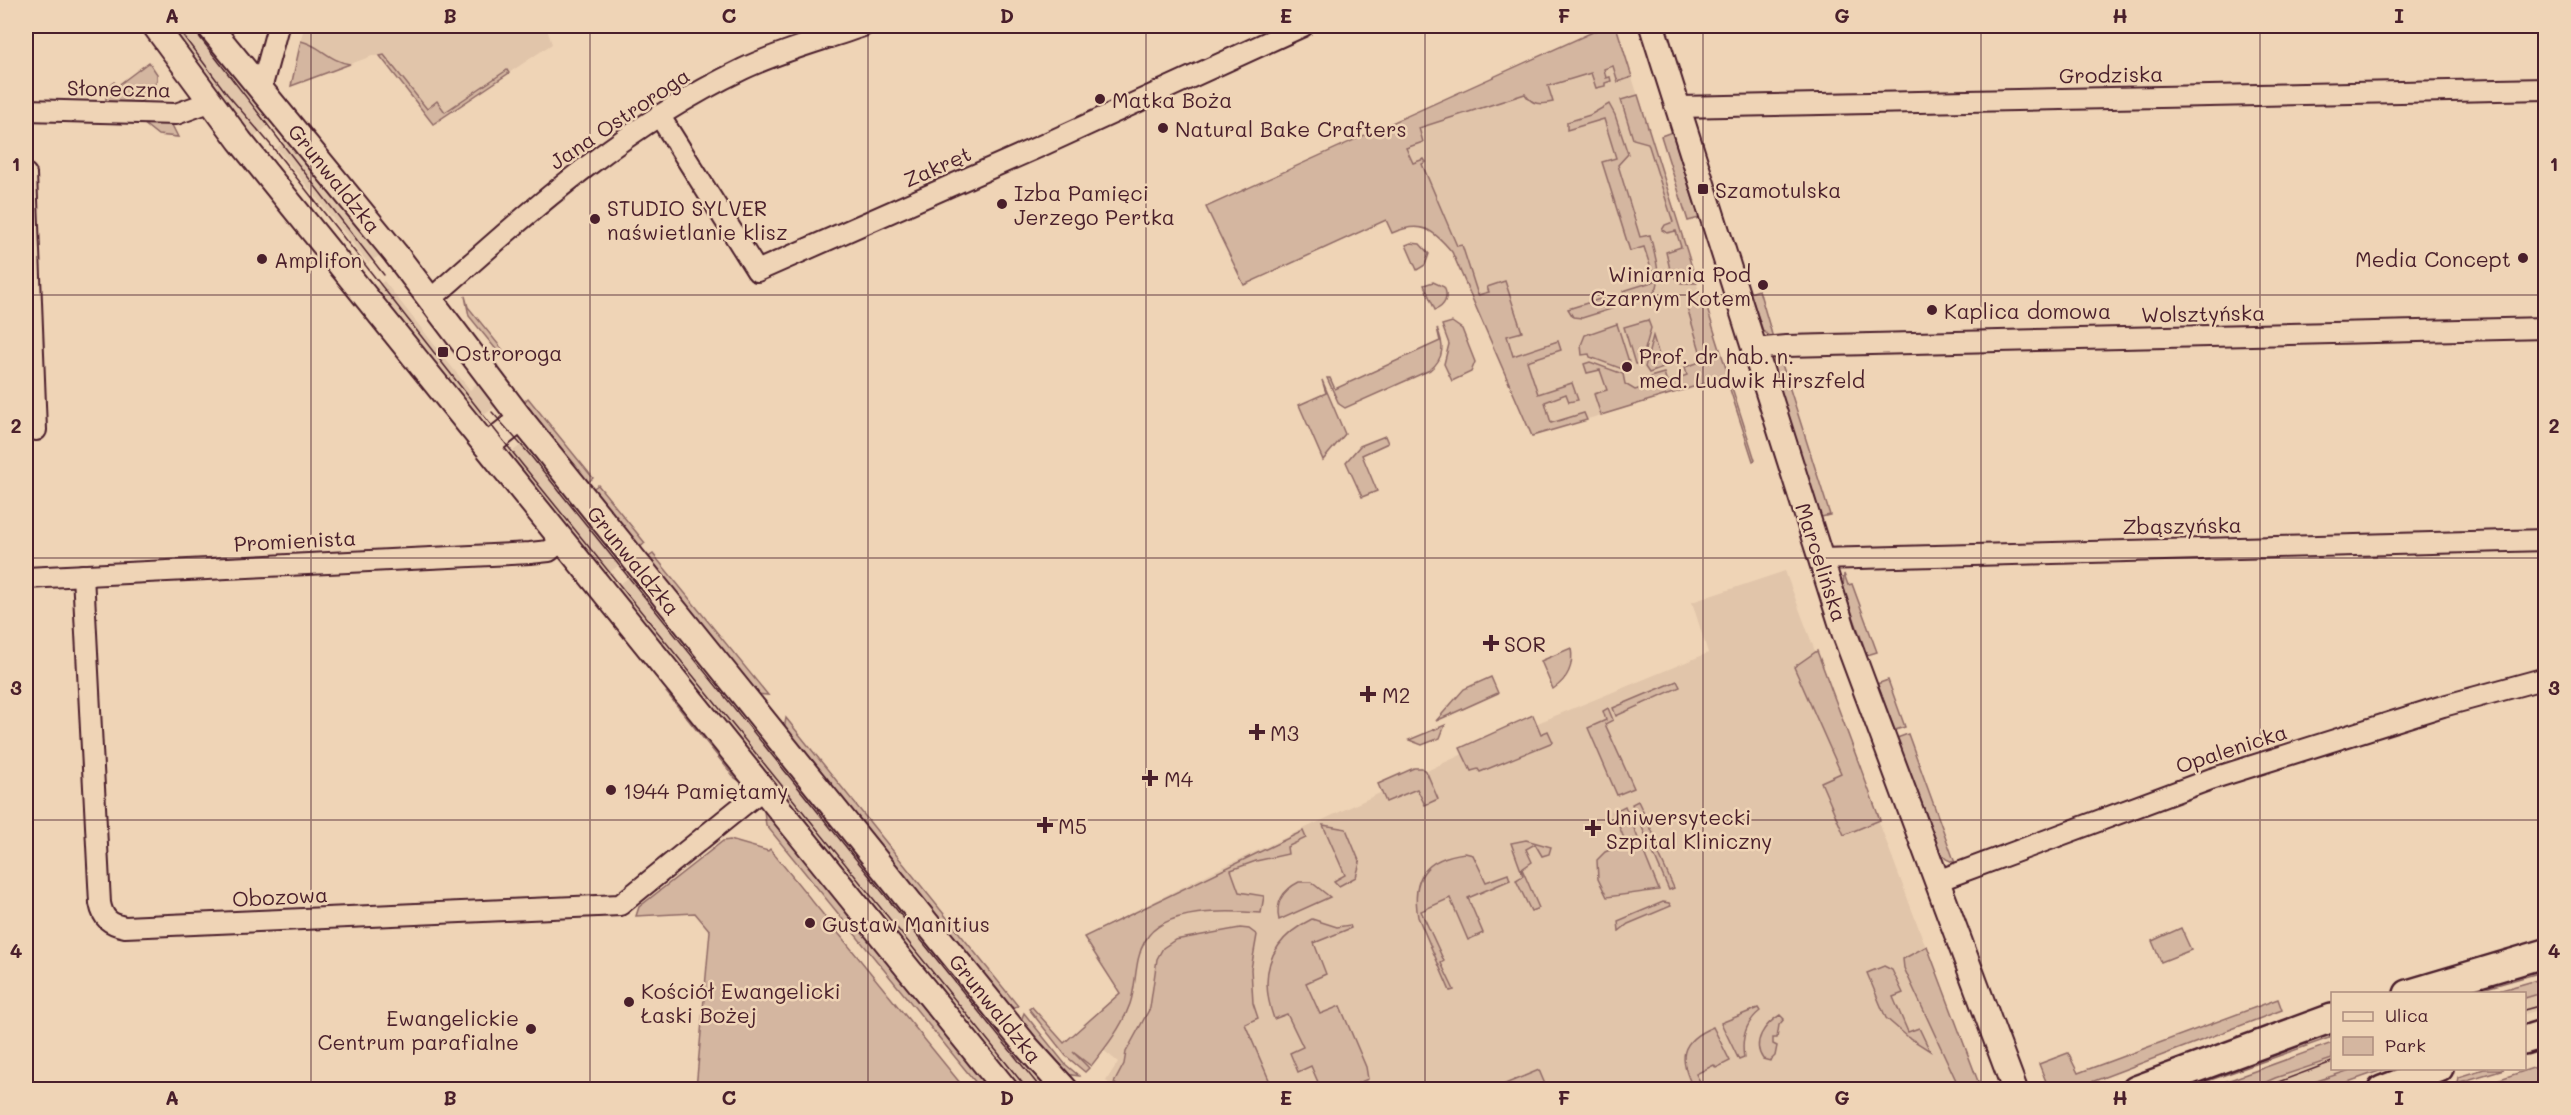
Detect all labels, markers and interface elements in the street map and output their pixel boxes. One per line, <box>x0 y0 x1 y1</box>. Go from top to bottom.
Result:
text: A <box>165 2 179 28</box>
text: B <box>443 2 457 28</box>
text: C <box>722 2 737 28</box>
text: D <box>1000 2 1014 28</box>
text: E <box>1280 2 1292 28</box>
text: F <box>1558 2 1571 28</box>
text: G <box>1834 2 1850 28</box>
text: H <box>2112 2 2128 28</box>
text: I <box>2394 2 2404 28</box>
street label: Grodziska <box>2059 60 2163 88</box>
street label: Jana Ostroroga <box>544 61 694 175</box>
street label: Słoneczna <box>67 74 171 102</box>
place label: Matka Boża <box>1112 86 1232 113</box>
marker: Matka Boża <box>1093 92 1107 106</box>
place label: Natural Bake Crafters <box>1175 115 1407 142</box>
street label: Grunwaldzka <box>283 118 387 238</box>
marker: Natural Bake Crafters <box>1156 121 1170 135</box>
street label: Zakręt <box>899 139 975 193</box>
text: 1 <box>12 150 20 176</box>
text: 1 <box>2550 150 2558 176</box>
place label: Szamotulska <box>1715 176 1841 203</box>
place label: Izba Pamięci Jerzego Pertka <box>1014 179 1175 230</box>
marker: Szamotulska <box>1696 182 1710 196</box>
place label: STUDIO SYLVER naświetlanie klisz <box>607 194 788 245</box>
marker: Izba Pamięci Jerzego Pertka <box>995 197 1009 211</box>
marker: STUDIO SYLVER naświetlanie klisz <box>588 212 602 226</box>
place label: Media Concept <box>2355 245 2511 272</box>
place label: Amplifon <box>274 246 362 273</box>
marker: Media Concept <box>2516 251 2530 265</box>
marker: Amplifon <box>255 252 269 266</box>
place label: Winiarnia Pod Czarnym Kotem <box>1590 260 1751 311</box>
marker: Winiarnia Pod Czarnym Kotem <box>1756 278 1770 292</box>
place label: Kaplica domowa <box>1944 297 2111 324</box>
street label: Wolsztyńska <box>2141 298 2265 328</box>
marker: Kaplica domowa <box>1925 303 1939 317</box>
place label: Ostroroga <box>455 339 562 366</box>
place label: Prof. dr hab. n. med. Ludwik Hirszfeld <box>1639 342 1865 393</box>
marker: Ostroroga <box>436 345 450 359</box>
marker: Prof. dr hab. n. med. Ludwik Hirszfeld <box>1620 360 1634 374</box>
text: 2 <box>10 412 22 438</box>
text: 2 <box>2548 412 2560 438</box>
street label: Marcelińska <box>1790 499 1854 625</box>
street label: Grunwaldzka <box>582 500 686 620</box>
street label: Zbąszyńska <box>2122 510 2242 540</box>
street label: Promienista <box>233 523 357 557</box>
place label: SOR <box>1504 630 1546 657</box>
marker: SOR <box>1482 634 1500 652</box>
text: 3 <box>10 674 22 700</box>
text: 3 <box>2548 674 2560 700</box>
place label: M2 <box>1382 681 1410 708</box>
marker: M2 <box>1359 685 1377 703</box>
street label: Opalenicka <box>2172 717 2290 779</box>
place label: M3 <box>1270 719 1299 746</box>
marker: M3 <box>1248 723 1266 741</box>
place label: M4 <box>1164 765 1194 792</box>
marker: M4 <box>1141 769 1159 787</box>
place label: 1944 Pamiętamy <box>623 777 788 804</box>
marker: 1944 Pamiętamy <box>604 783 618 797</box>
place label: Uniwersytecki Szpital Kliniczny <box>1606 803 1772 854</box>
place label: M5 <box>1058 812 1087 839</box>
marker: M5 <box>1036 816 1054 834</box>
marker: Uniwersytecki Szpital Kliniczny <box>1584 819 1602 837</box>
street label: Obozowa <box>231 880 329 912</box>
place label: Gustaw Manitius <box>822 910 990 937</box>
marker: Gustaw Manitius <box>803 916 817 930</box>
text: 4 <box>10 937 23 963</box>
text: 4 <box>2548 937 2561 963</box>
street label: Grunwaldzka <box>944 948 1048 1068</box>
place label: Kościół Ewangelicki Łaski Bożej <box>641 977 841 1028</box>
legend <box>2331 992 2526 1070</box>
marker: Kościół Ewangelicki Łaski Bożej <box>622 995 636 1009</box>
text: Ulica <box>2385 1003 2429 1027</box>
place label: Ewangelickie Centrum parafialne <box>317 1004 519 1055</box>
marker: Ewangelickie Centrum parafialne <box>524 1022 538 1036</box>
text: Park <box>2385 1033 2426 1057</box>
text: A <box>165 1084 179 1110</box>
text: B <box>443 1084 457 1110</box>
text: C <box>722 1084 737 1110</box>
text: D <box>1000 1084 1014 1110</box>
text: E <box>1280 1084 1292 1110</box>
text: F <box>1558 1084 1571 1110</box>
text: G <box>1834 1084 1850 1110</box>
text: H <box>2112 1084 2128 1110</box>
text: I <box>2394 1084 2404 1110</box>

